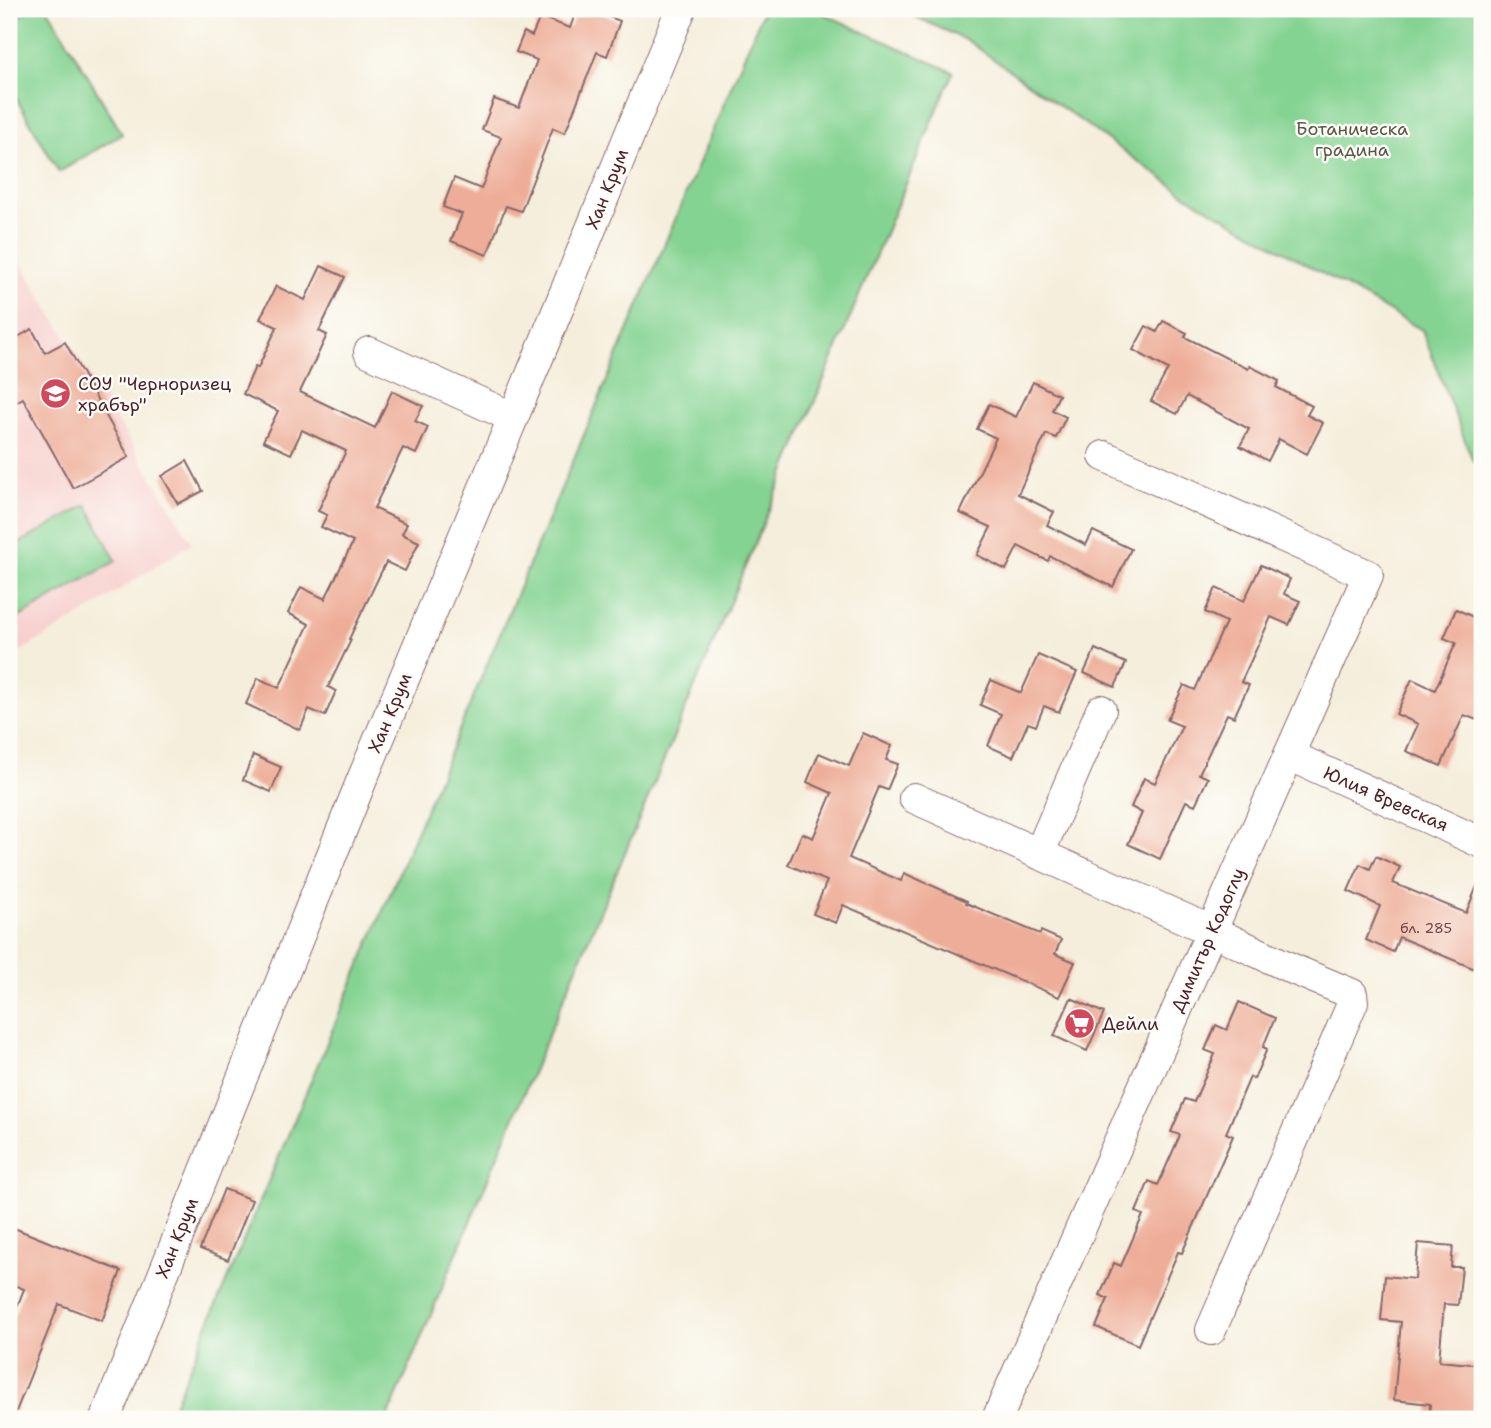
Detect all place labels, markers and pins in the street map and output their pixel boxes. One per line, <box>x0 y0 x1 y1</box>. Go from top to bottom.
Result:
place label: СОУ "Черноризец храбър" <box>78 372 231 417</box>
school or university icon: СОУ "Черноризец храбър" <box>38 377 72 411</box>
supermarket icon: Дейли <box>1062 1007 1096 1041</box>
place label: Дейли <box>1102 1012 1159 1036</box>

